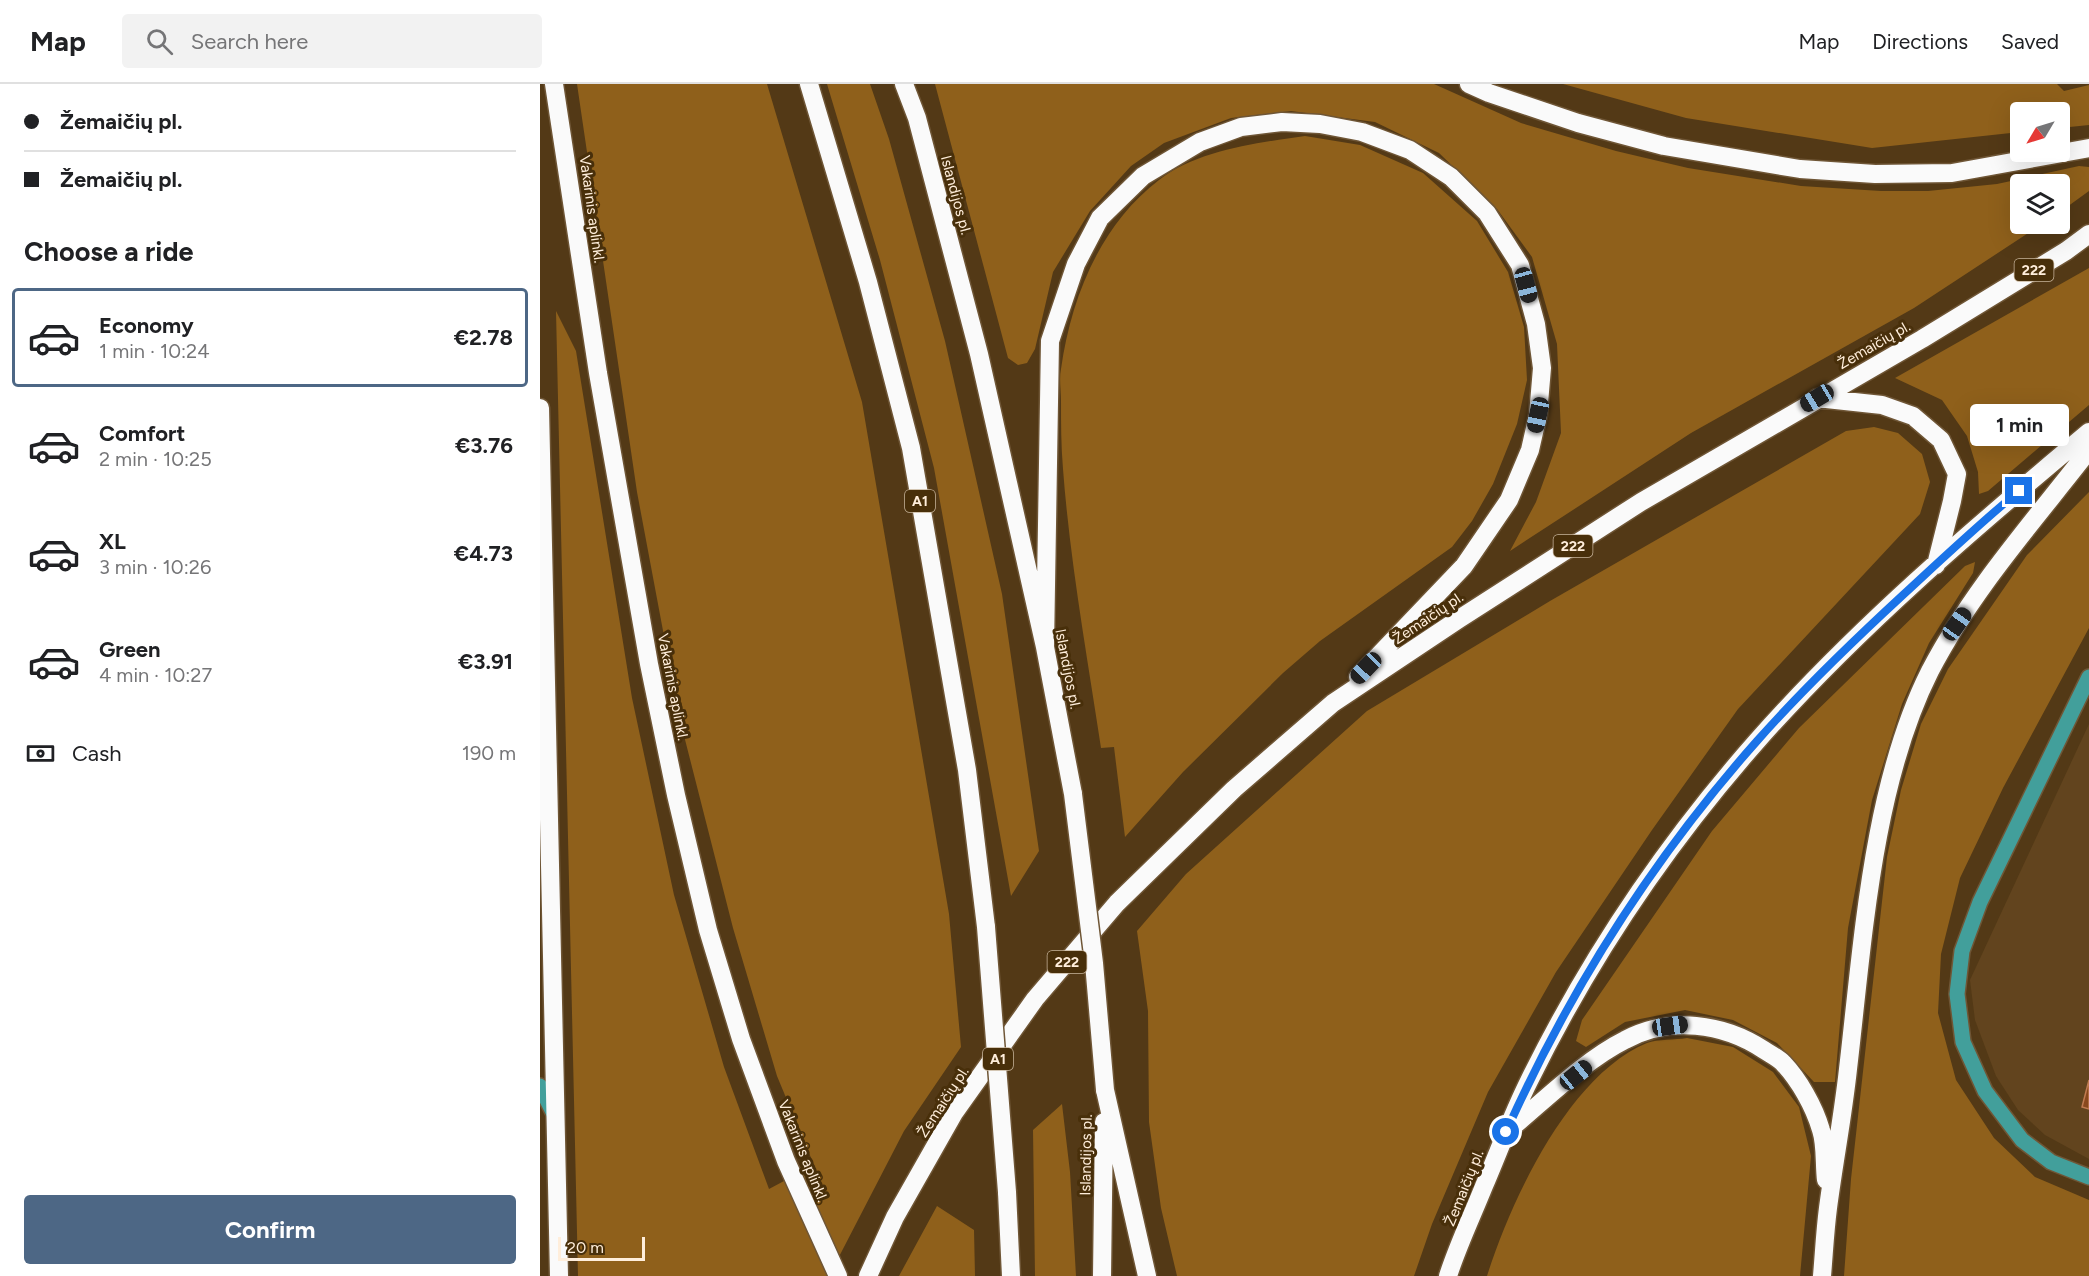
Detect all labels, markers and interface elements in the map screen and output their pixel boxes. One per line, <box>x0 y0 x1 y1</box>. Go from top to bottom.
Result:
search box <box>122 14 542 68</box>
text: Map <box>30 24 86 58</box>
icon: search <box>143 25 176 58</box>
text: Search here <box>191 28 308 55</box>
text: Map <box>1798 29 1839 54</box>
text: Directions <box>1872 29 1968 54</box>
text: Saved <box>2001 29 2059 54</box>
north arrow <box>2010 102 2070 162</box>
map controls <box>2010 102 2070 234</box>
text: Žemaičių pl. <box>60 108 182 135</box>
street label: Islandijos pl. <box>937 153 975 237</box>
street label: Vakarinis aplinkl. <box>576 154 608 264</box>
text: Žemaičių pl. <box>60 166 182 193</box>
button: layers <box>2010 174 2070 234</box>
text: Choose a ride <box>24 235 193 268</box>
road number: 222 <box>2014 259 2054 281</box>
car <box>1513 265 1539 305</box>
icon: car <box>27 311 81 365</box>
text: Economy <box>99 312 194 339</box>
street label: Žemaičių pl. <box>1835 317 1913 373</box>
text: €2.78 <box>454 324 513 351</box>
text: 1 min · 10:24 <box>99 339 210 363</box>
car <box>1797 381 1837 415</box>
car <box>1525 396 1551 434</box>
callout: 1 min <box>1970 404 2068 446</box>
text: 1 min <box>1996 413 2043 437</box>
icon: car <box>27 419 81 473</box>
text: Comfort <box>99 420 185 447</box>
text: €3.76 <box>455 432 513 459</box>
text: 2 min · 10:25 <box>99 447 212 471</box>
route end <box>2005 477 2032 504</box>
road number: A1 <box>905 490 935 512</box>
icon: car <box>27 527 81 581</box>
text: XL <box>99 528 126 555</box>
road number: 222 <box>1554 535 1592 557</box>
text: €4.73 <box>454 540 513 567</box>
text: 3 min · 10:26 <box>99 555 211 579</box>
street label: Žemaičių pl. <box>1390 588 1466 648</box>
car <box>1939 604 1975 644</box>
street label: Islandijos pl. <box>1051 627 1085 711</box>
street label: Vakarinis aplinkl. <box>654 632 692 742</box>
icon: car <box>27 635 81 689</box>
text: Green <box>99 636 161 663</box>
text: €3.91 <box>458 648 513 675</box>
car <box>1347 649 1385 687</box>
text: 4 min · 10:27 <box>99 663 212 687</box>
icon: cash <box>24 737 57 770</box>
text: Cash <box>72 740 122 767</box>
text: 190 m <box>462 741 516 765</box>
road number: 222 <box>1048 951 1086 973</box>
car <box>1651 1015 1689 1037</box>
road number: A1 <box>983 1048 1013 1070</box>
car <box>1556 1057 1596 1093</box>
street label: Žemaičių pl. <box>913 1063 973 1141</box>
street label: Vakarinis aplinkl. <box>774 1097 832 1205</box>
street label: Islandijos pl. <box>1076 1114 1096 1196</box>
route start <box>1492 1118 1519 1145</box>
street label: Žemaičių pl. <box>1441 1147 1487 1229</box>
button: Confirm <box>24 1195 516 1264</box>
scale bar <box>558 1234 645 1262</box>
text: 20 m <box>567 1238 604 1257</box>

